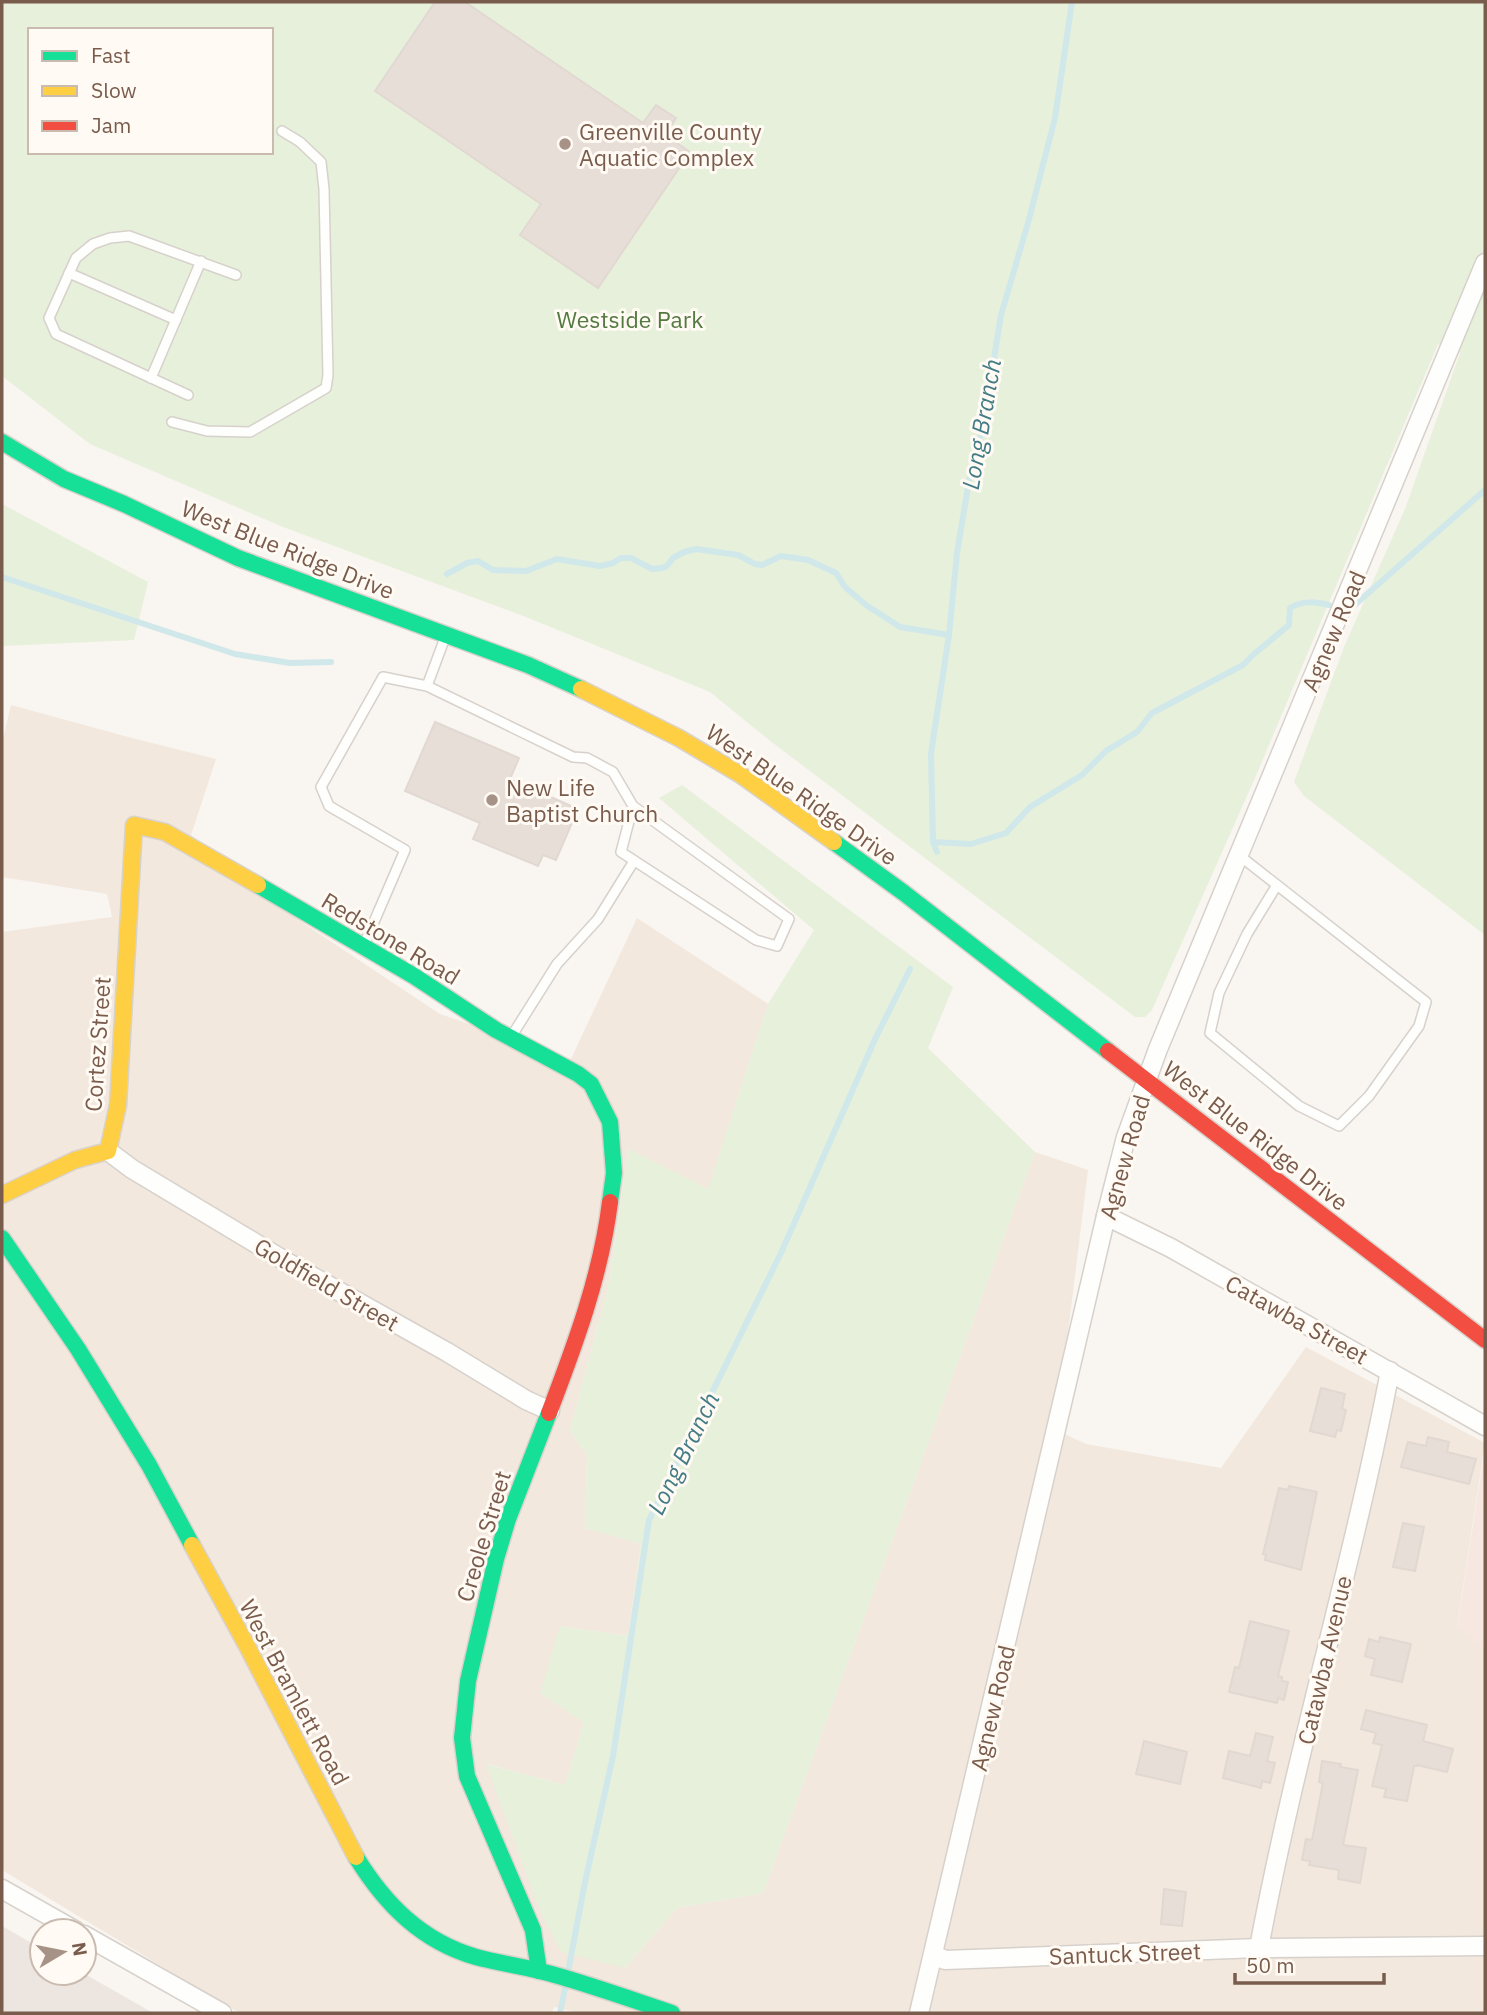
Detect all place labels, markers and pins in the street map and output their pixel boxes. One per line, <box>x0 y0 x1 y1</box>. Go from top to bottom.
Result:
place label: Greenville County Aquatic Complex <box>579 116 762 172</box>
marker: Greenville County Aquatic Complex <box>557 136 573 152</box>
place label: New Life Baptist Church <box>506 772 658 828</box>
marker: New Life Baptist Church <box>484 792 500 808</box>

